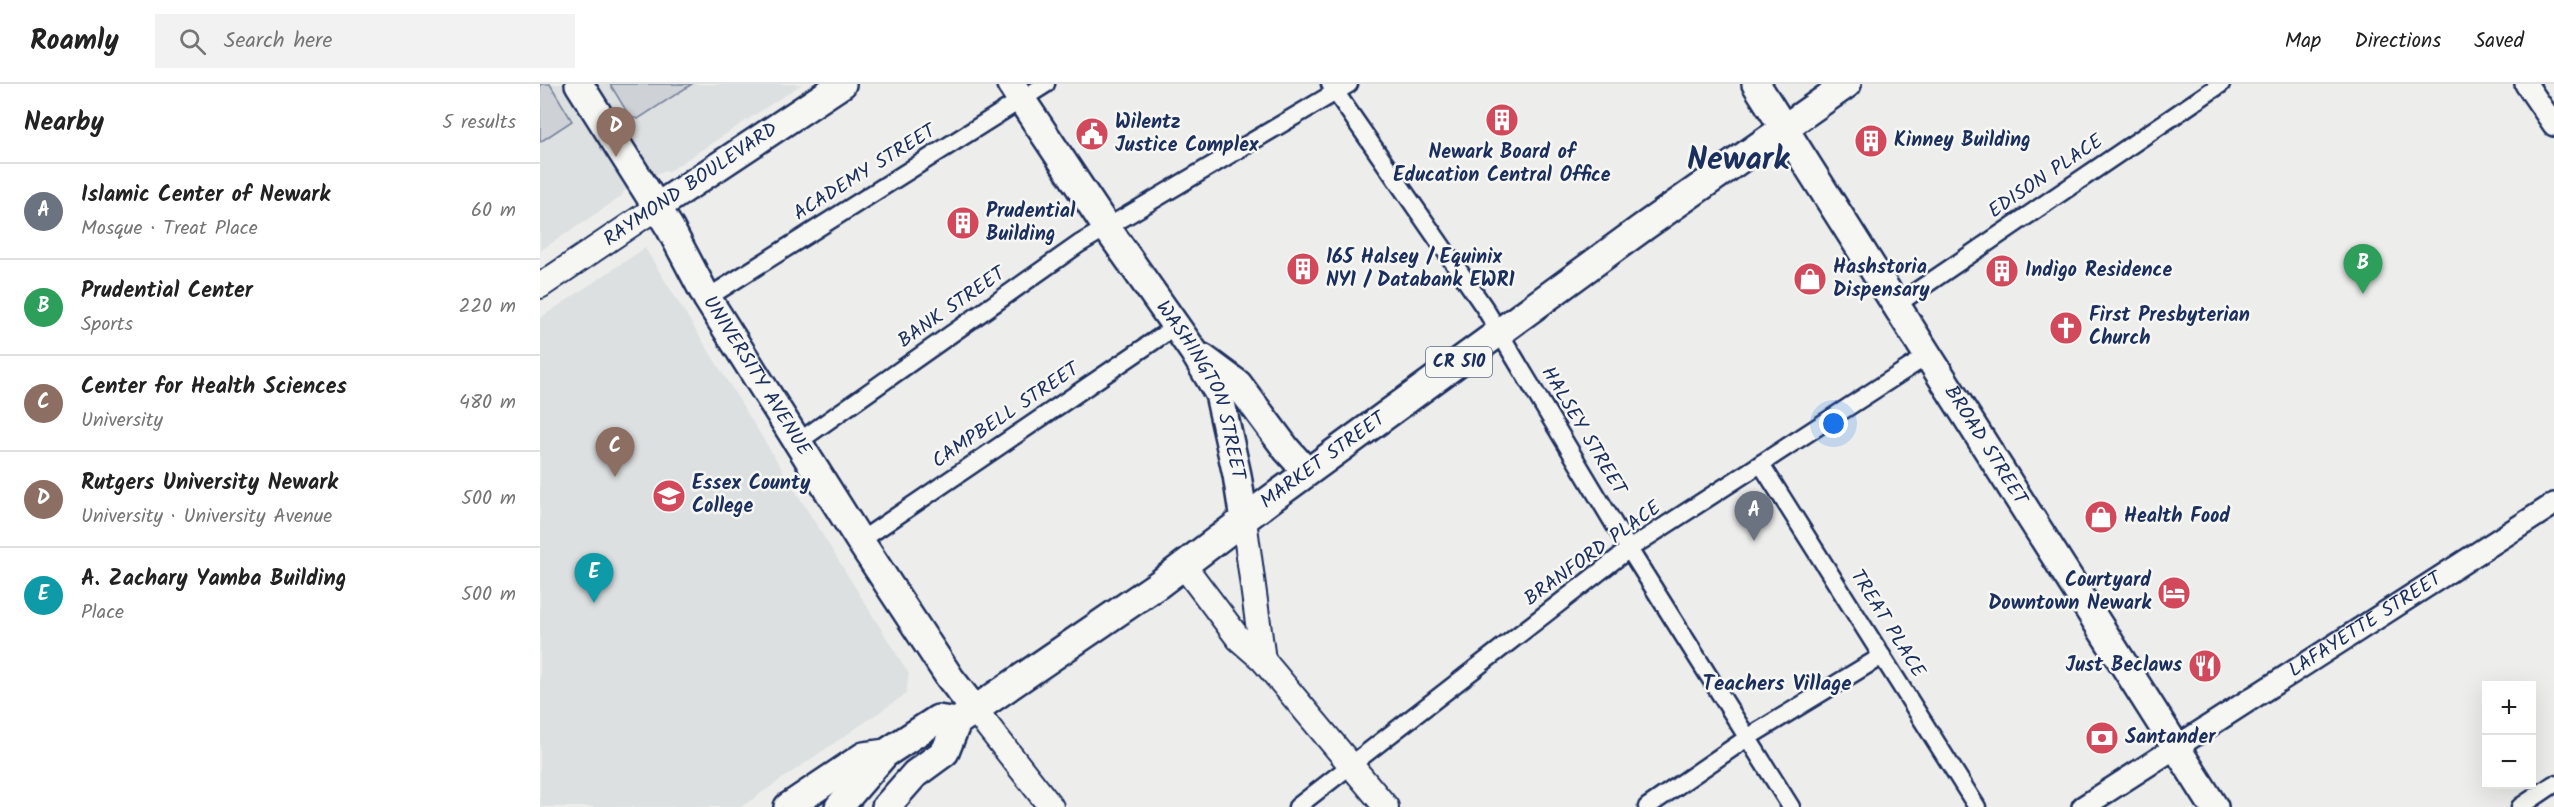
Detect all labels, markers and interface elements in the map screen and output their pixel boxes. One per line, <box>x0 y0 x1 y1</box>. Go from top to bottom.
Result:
search box <box>155 14 575 68</box>
text: Roamly <box>30 19 119 64</box>
text: Search here <box>224 24 332 59</box>
icon: search <box>176 25 209 58</box>
text: Map <box>2285 25 2321 58</box>
text: Directions <box>2354 25 2441 58</box>
text: Saved <box>2474 25 2524 58</box>
text: Nearby <box>24 102 104 144</box>
building icon: Newark Board of Education Central Office <box>1484 102 1520 138</box>
text: 5 results <box>442 107 516 139</box>
pin: D <box>596 107 636 157</box>
place label: Wilentz Justice Complex <box>1115 107 1259 162</box>
street label: ACADEMY STREET <box>787 115 945 230</box>
public building icon: Wilentz Justice Complex <box>1074 116 1110 152</box>
street label: RAYMOND BOULEVARD <box>599 118 783 252</box>
building icon: Kinney Building <box>1853 123 1889 159</box>
place label: Kinney Building <box>1894 125 2031 157</box>
street label: EDISON PLACE <box>1982 126 2111 227</box>
district label: Newark <box>1687 135 1790 186</box>
place label: Newark Board of Education Central Office <box>1393 137 1611 192</box>
text: Islamic Center of Newark <box>81 178 330 213</box>
text: A <box>37 195 50 227</box>
text: 60 m <box>471 195 516 227</box>
place label: Prudential Building <box>986 196 1076 251</box>
building icon: Prudential Building <box>945 205 981 241</box>
text: Mosque · Treat Place <box>81 213 258 245</box>
place label: 165 Halsey / Equinix NY1 / Databank EWR1 <box>1326 242 1515 297</box>
pin: B <box>2344 244 2382 294</box>
building icon: 165 Halsey / Equinix NY1 / Databank EWR1 <box>1285 251 1321 287</box>
place label: Hashstoria Dispensary <box>1833 252 1930 307</box>
building icon: Indigo Residence <box>1984 253 2020 289</box>
place label: Indigo Residence <box>2025 255 2172 287</box>
street label: BANK STREET <box>891 258 1014 357</box>
shop icon: Hashstoria Dispensary <box>1792 261 1828 297</box>
text: Prudential Center <box>81 274 253 309</box>
street label: UNIVERSITY AVENUE <box>694 290 820 464</box>
text: B <box>37 291 50 323</box>
text: 220 m <box>459 291 516 323</box>
street label: WASHINGTON STREET <box>1147 294 1254 485</box>
place label: First Presbyterian Church <box>2089 300 2250 355</box>
text: Sports <box>81 309 133 341</box>
church icon: First Presbyterian Church <box>2048 310 2084 346</box>
road number: CR 510 <box>1426 347 1492 377</box>
street label: CAMPBELL STREET <box>926 353 1088 477</box>
street label: HALSEY STREET <box>1532 360 1635 504</box>
text: Center for Health Sciences <box>81 370 347 405</box>
street label: BROAD STREET <box>1935 379 2036 514</box>
text: C <box>37 387 50 419</box>
text: 480 m <box>459 387 516 419</box>
street label: MARKET STREET <box>1253 403 1395 518</box>
text: University <box>81 405 163 437</box>
your location <box>1819 409 1848 438</box>
pin: C <box>596 428 634 477</box>
text: Rutgers University Newark <box>81 466 338 501</box>
place label: Essex County College <box>692 468 811 523</box>
school or university icon: Essex County College <box>651 478 687 514</box>
text: D <box>37 483 50 515</box>
text: 500 m <box>461 483 516 515</box>
street label: BRANFORD PLACE <box>1518 492 1669 615</box>
pin: A <box>1734 492 1774 541</box>
shop icon: Health Food <box>2083 499 2119 535</box>
text: University · University Avenue <box>81 501 332 533</box>
place label: Health Food <box>2124 501 2231 533</box>
pin: E <box>574 554 614 603</box>
text: A. Zachary Yamba Building <box>81 562 346 597</box>
street label: LAFAYETTE STREET <box>2282 563 2451 687</box>
street label: TREAT PLACE <box>1841 564 1934 686</box>
place label: Courtyard Downtown Newark <box>1988 565 2152 620</box>
hotel icon: Courtyard Downtown Newark <box>2156 575 2192 611</box>
text: E <box>38 579 49 611</box>
text: 500 m <box>461 579 516 611</box>
text: Place <box>81 597 124 629</box>
restaurant icon: Just Beclaws <box>2187 648 2223 684</box>
place label: Just Beclaws <box>2065 650 2183 682</box>
district label: Teachers Village <box>1702 668 1852 701</box>
map controls <box>2482 681 2536 789</box>
button: + <box>2482 681 2536 735</box>
bank icon: Santander <box>2084 720 2120 756</box>
place label: Santander <box>2125 722 2216 754</box>
button: − <box>2482 735 2536 789</box>

